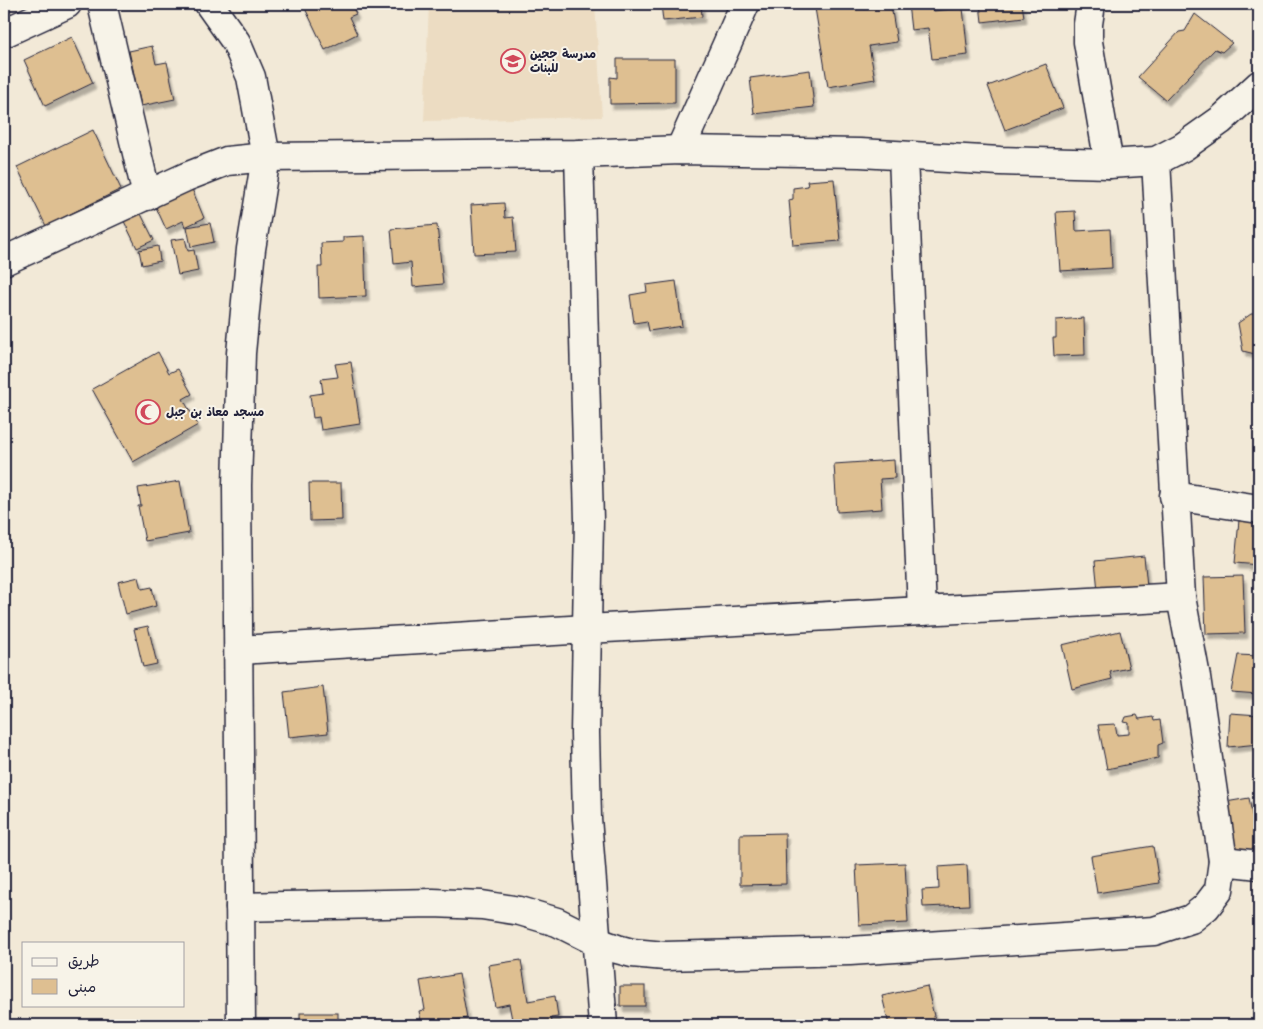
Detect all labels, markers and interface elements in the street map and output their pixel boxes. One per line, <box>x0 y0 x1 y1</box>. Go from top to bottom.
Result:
place label: مدرسة ججين للبنات <box>530 45 596 78</box>
school or university icon: مدرسة ججين للبنات <box>500 48 526 74</box>
mosque icon: مسجد معاذ بن جبل <box>135 399 161 425</box>
place label: مسجد معاذ بن جبل <box>166 403 264 422</box>
legend <box>22 942 185 1006</box>
text: طريق <box>68 950 100 974</box>
text: مبنى <box>68 976 96 1000</box>

